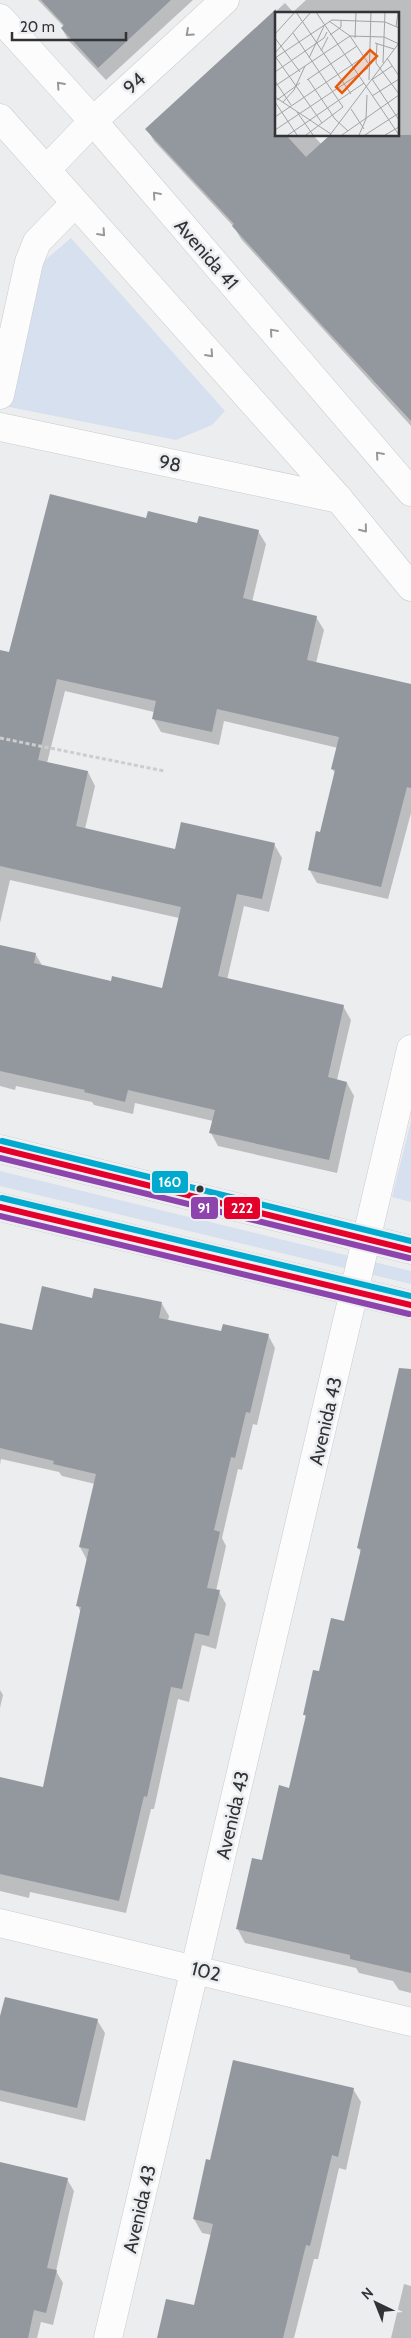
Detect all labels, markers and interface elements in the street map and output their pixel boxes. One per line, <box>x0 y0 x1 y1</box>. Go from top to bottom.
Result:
scale bar <box>12 10 126 42</box>
inset map <box>275 12 398 136</box>
text: 20 m <box>20 18 55 36</box>
one-way arrow <box>185 27 194 36</box>
street label: 94 <box>119 68 150 99</box>
one-way arrow <box>57 81 66 90</box>
one-way arrow <box>154 192 162 201</box>
street label: Avenida 41 <box>170 214 243 294</box>
one-way arrow <box>96 228 105 237</box>
one-way arrow <box>270 328 279 337</box>
one-way arrow <box>205 349 214 358</box>
street label: 98 <box>157 450 183 477</box>
one-way arrow <box>377 452 385 461</box>
one-way arrow <box>358 523 366 532</box>
line badge: 160 <box>151 1170 189 1194</box>
text: 160 <box>159 1173 182 1191</box>
unlabelled marker <box>195 1184 205 1194</box>
line badge: 91 <box>190 1196 219 1220</box>
line badge: 222 <box>223 1196 261 1220</box>
text: 91 <box>197 1199 211 1217</box>
text: 222 <box>231 1199 253 1217</box>
street label: Avenida 43 <box>304 1375 347 1467</box>
street label: Avenida 43 <box>211 1769 254 1861</box>
street label: 102 <box>189 1957 223 1986</box>
street label: Avenida 43 <box>118 2163 161 2255</box>
north arrow <box>351 2278 401 2328</box>
text: N <box>357 2284 377 2303</box>

